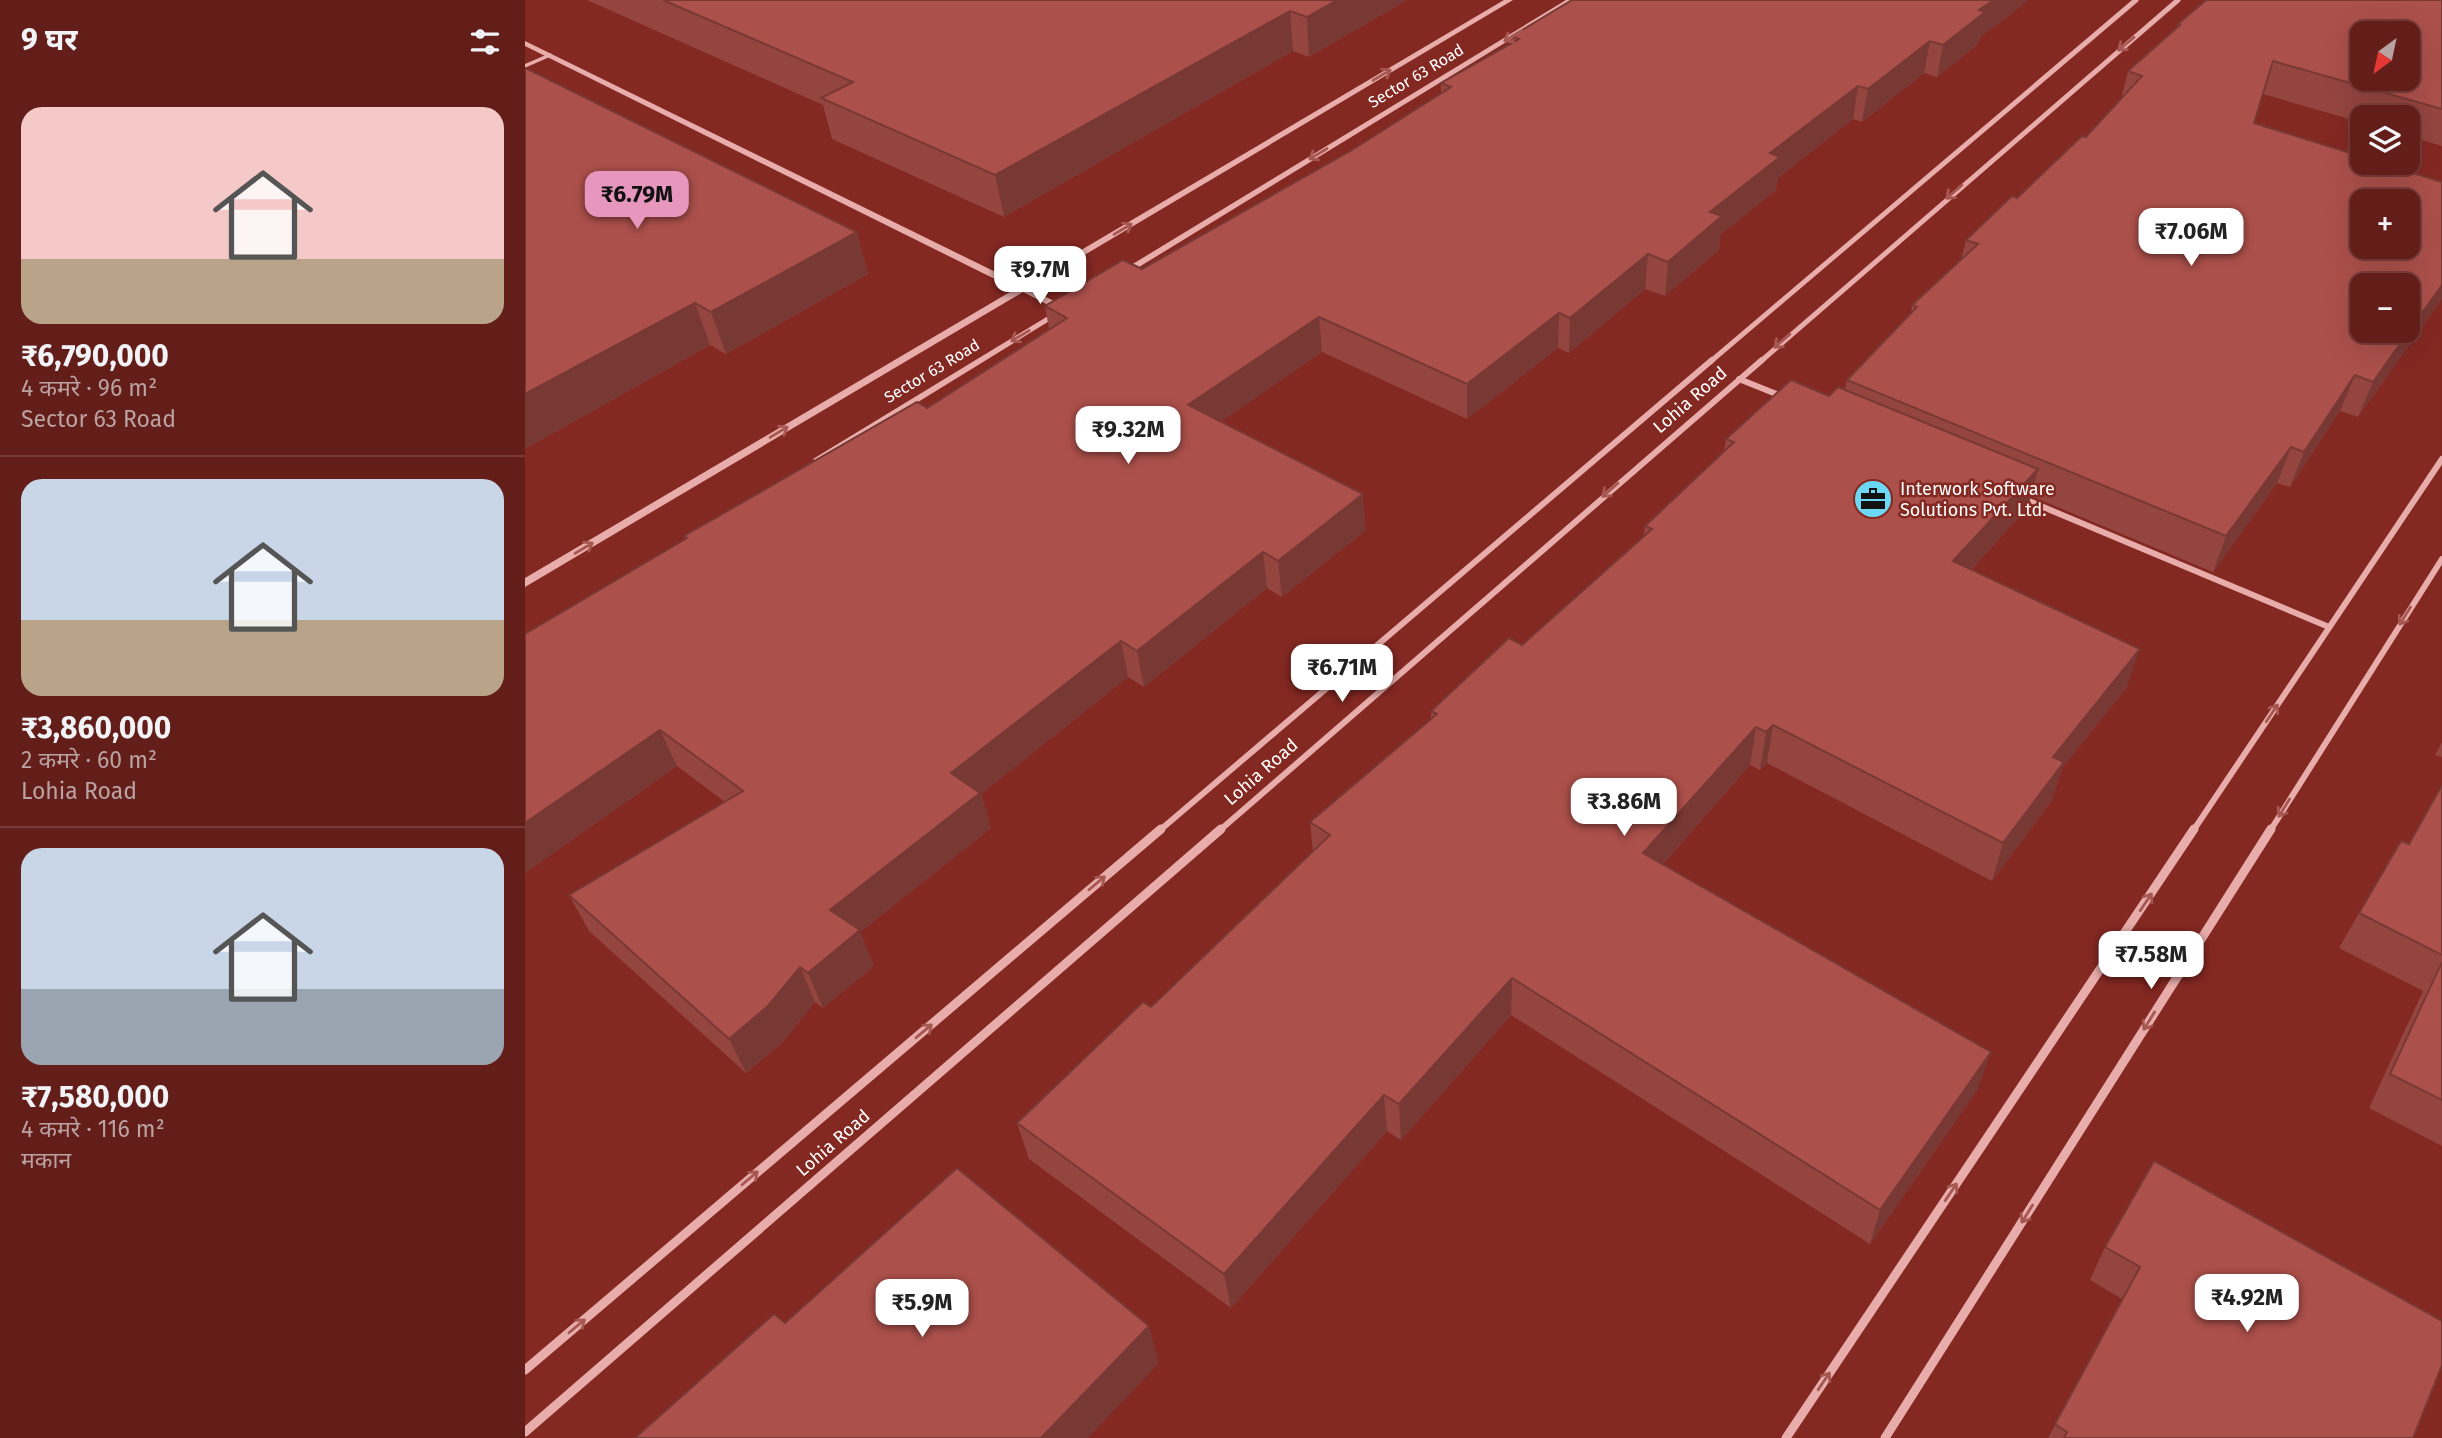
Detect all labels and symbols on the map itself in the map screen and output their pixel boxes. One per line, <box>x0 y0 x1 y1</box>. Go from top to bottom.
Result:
north arrow <box>2350 21 2420 91</box>
one-way arrow <box>1503 29 1523 43</box>
one-way arrow <box>2117 36 2135 52</box>
street label: Sector 63 Road <box>1365 40 1467 112</box>
one-way arrow <box>1371 68 1391 82</box>
one-way arrow <box>1309 147 1329 161</box>
pin: ₹6.79M <box>580 172 694 231</box>
one-way arrow <box>1945 184 1963 200</box>
pin: ₹7.06M <box>2134 208 2248 268</box>
one-way arrow <box>1112 222 1132 236</box>
pin: ₹9.7M <box>991 246 1089 306</box>
one-way arrow <box>1010 329 1030 343</box>
one-way arrow <box>1773 333 1791 349</box>
street label: Sector 63 Road <box>881 335 983 407</box>
street label: Lohia Road <box>1649 362 1731 438</box>
pin: ₹9.32M <box>1071 406 1185 466</box>
one-way arrow <box>769 425 789 439</box>
office icon: Interwork Software Solutions Pvt. Ltd. <box>1852 478 1894 520</box>
place label: Interwork Software Solutions Pvt. Ltd. <box>1900 478 2055 521</box>
one-way arrow <box>1602 482 1619 499</box>
one-way arrow <box>573 541 593 555</box>
one-way arrow <box>2398 606 2412 626</box>
pin: ₹6.71M <box>1285 644 1399 704</box>
one-way arrow <box>2265 703 2279 723</box>
street label: Lohia Road <box>1220 734 1302 810</box>
pin: ₹3.86M <box>1567 778 1681 838</box>
one-way arrow <box>2276 798 2290 818</box>
one-way arrow <box>1088 876 1106 892</box>
one-way arrow <box>2139 892 2153 912</box>
pin: ₹7.58M <box>2094 932 2208 991</box>
one-way arrow <box>2141 1011 2155 1031</box>
one-way arrow <box>914 1023 932 1039</box>
street label: Lohia Road <box>792 1105 874 1181</box>
one-way arrow <box>741 1170 759 1186</box>
one-way arrow <box>1944 1183 1958 1202</box>
one-way arrow <box>2020 1203 2034 1223</box>
pin: ₹4.92M <box>2190 1274 2304 1334</box>
pin: ₹5.9M <box>873 1280 971 1339</box>
one-way arrow <box>568 1318 586 1334</box>
one-way arrow <box>1817 1372 1831 1391</box>

